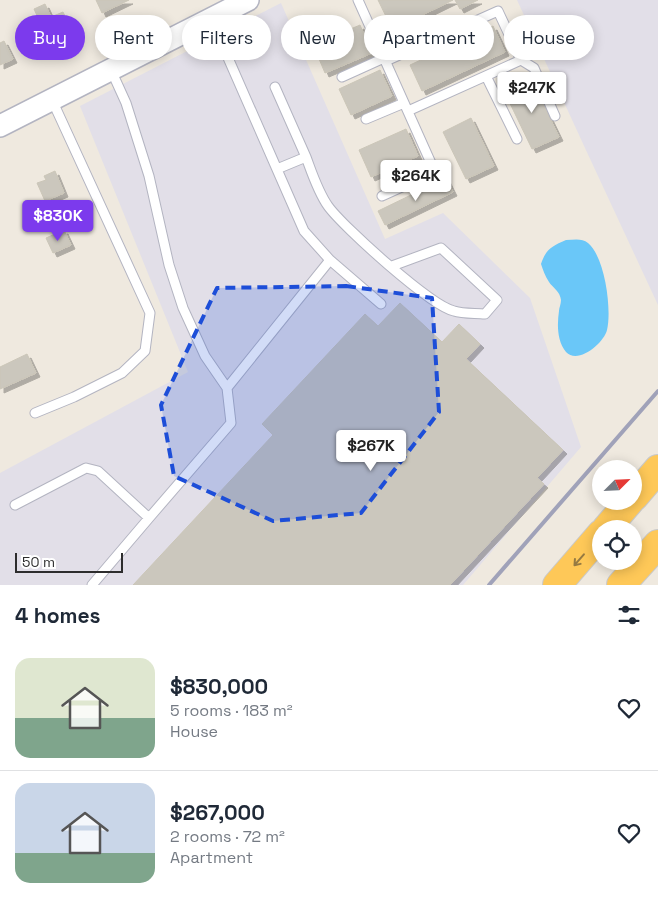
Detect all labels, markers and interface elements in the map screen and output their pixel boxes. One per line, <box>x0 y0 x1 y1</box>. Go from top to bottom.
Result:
chip: Buy <box>15 15 85 60</box>
chip: Rent <box>95 15 172 60</box>
chip: Filters <box>182 15 271 60</box>
chip: New <box>281 15 354 60</box>
chip: Apartment <box>364 15 494 60</box>
chip: House <box>504 15 594 60</box>
pin: $247K <box>497 72 567 114</box>
text: $247K <box>508 77 556 98</box>
pin: $264K <box>381 160 451 202</box>
text: $264K <box>391 165 441 186</box>
pin: $830K <box>23 200 93 242</box>
text: $830K <box>33 205 83 226</box>
pin: $267K <box>336 430 406 472</box>
text: $267K <box>347 435 395 456</box>
north arrow <box>592 460 642 510</box>
map controls <box>592 460 642 570</box>
button: locate <box>592 520 642 570</box>
scale bar <box>15 550 122 573</box>
text: 50 m <box>22 553 55 571</box>
one-way arrow <box>573 553 585 566</box>
icon: filters <box>615 601 643 629</box>
text: 4 homes <box>15 602 101 629</box>
text: $830,000 <box>170 673 268 700</box>
icon: home <box>55 678 115 738</box>
icon: heart <box>615 694 643 722</box>
text: 5 rooms · 183 m² <box>170 700 293 721</box>
text: House <box>170 721 218 742</box>
text: $267,000 <box>170 799 265 826</box>
icon: home <box>55 803 115 863</box>
icon: heart <box>615 819 643 847</box>
text: 2 rooms · 72 m² <box>170 826 285 847</box>
text: Apartment <box>170 847 253 868</box>

